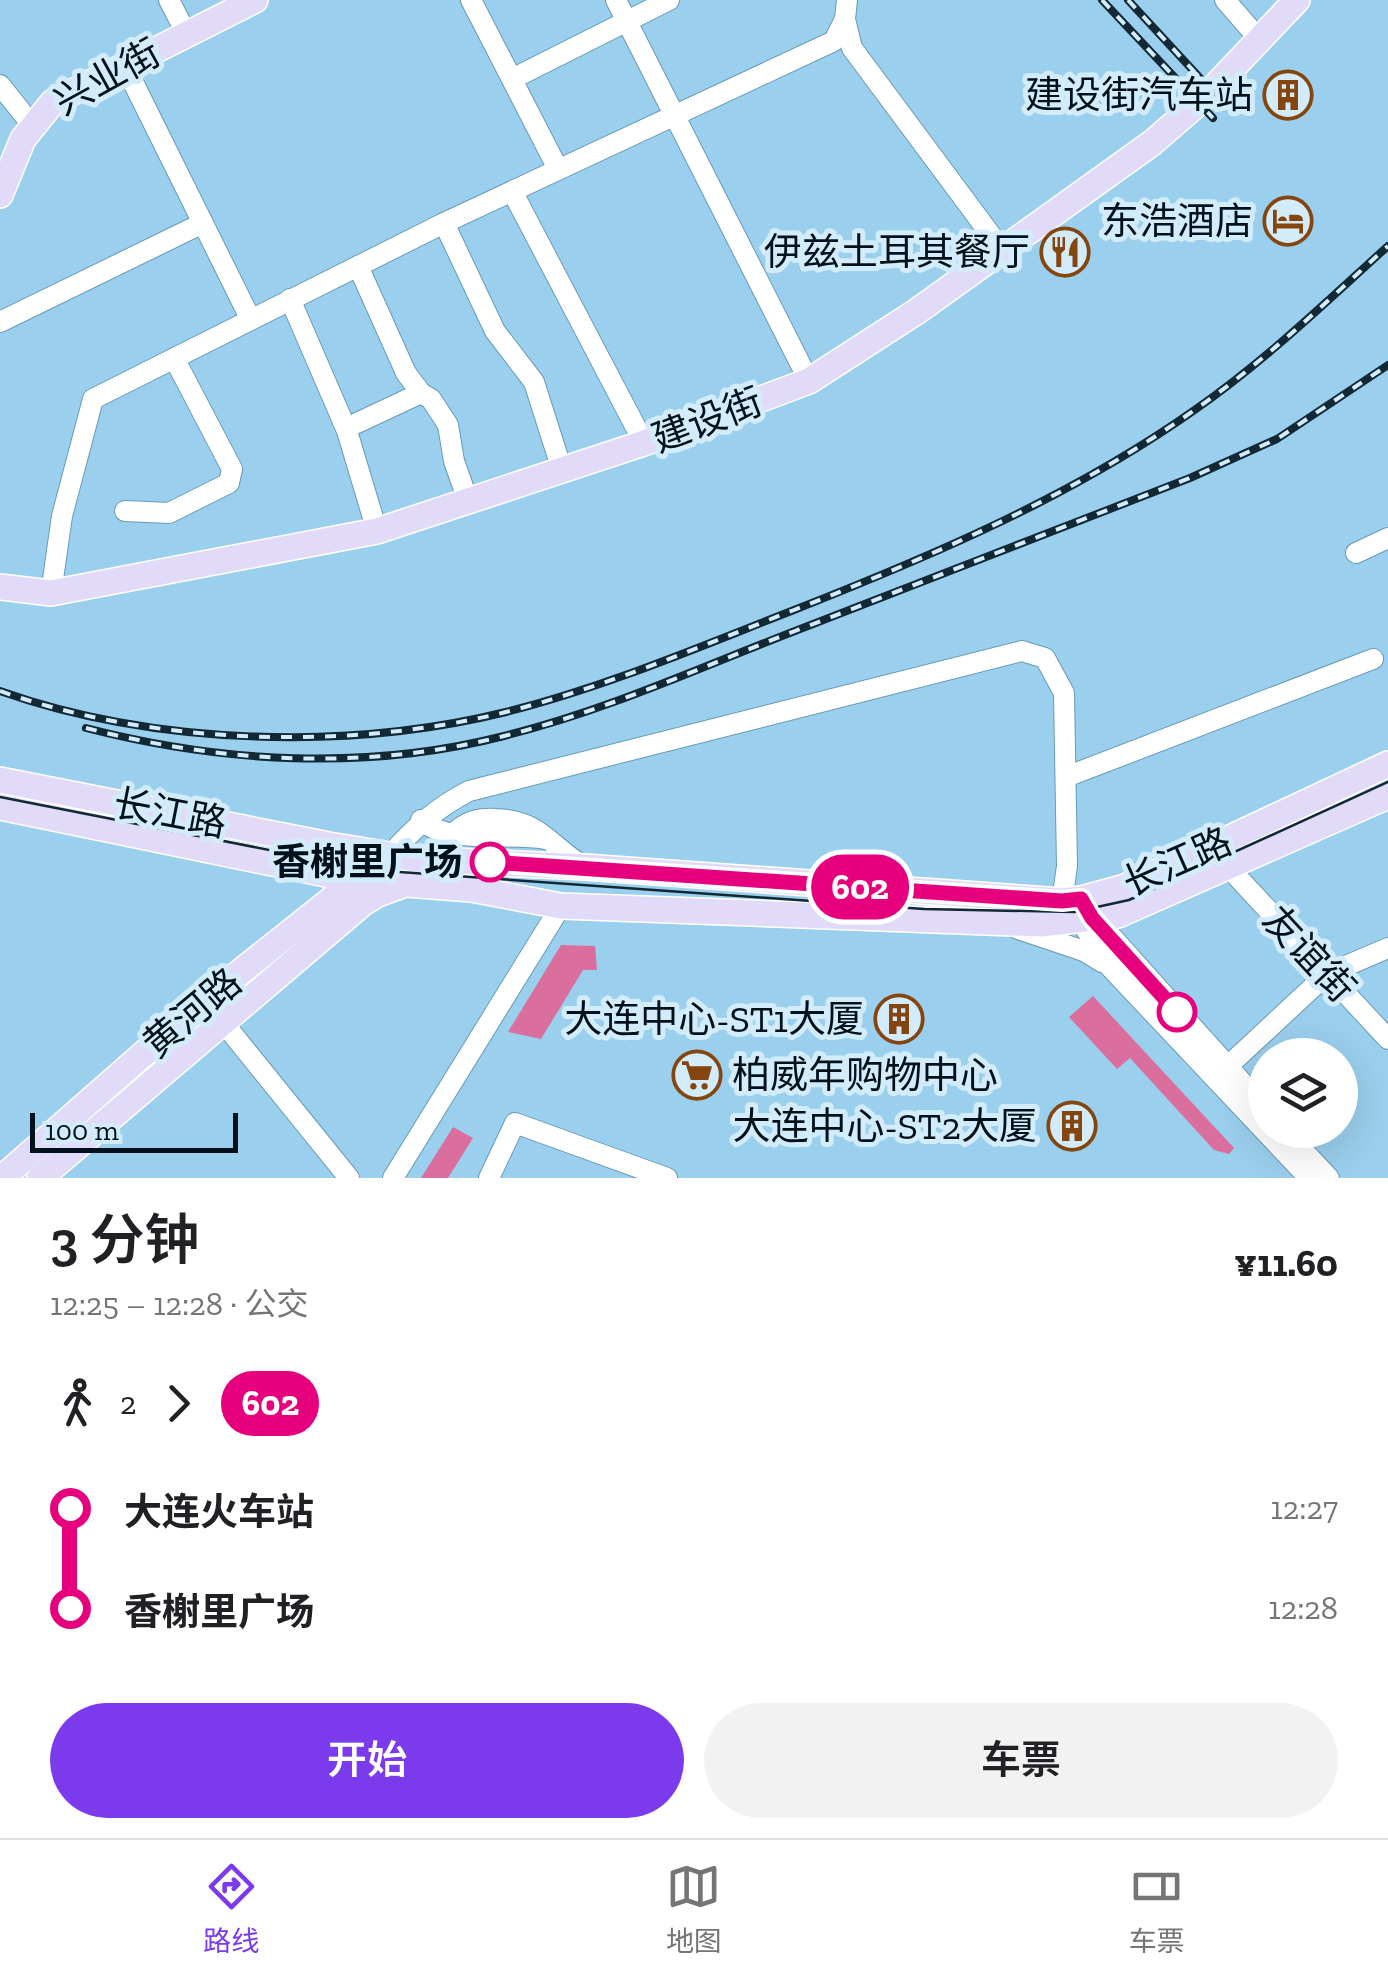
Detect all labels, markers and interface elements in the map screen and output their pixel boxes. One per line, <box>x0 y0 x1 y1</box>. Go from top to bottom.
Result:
street label: 兴业街 <box>46 29 168 125</box>
building icon: 建设街汽车站 <box>1262 69 1314 121</box>
place label: 建设街汽车站 <box>1025 72 1253 118</box>
hotel icon: 东浩酒店 <box>1262 195 1314 247</box>
place label: 东浩酒店 <box>1101 198 1253 244</box>
restaurant icon: 伊兹土耳其餐厅 <box>1039 226 1091 278</box>
place label: 伊兹土耳其餐厅 <box>764 229 1030 275</box>
street label: 建设街 <box>646 378 768 462</box>
street label: 长江路 <box>110 780 230 846</box>
street label: 长江路 <box>1116 818 1238 906</box>
place label: 香榭里广场 <box>272 839 462 885</box>
marker: 香榭里广场 <box>471 843 509 881</box>
line badge: 602 <box>802 854 918 920</box>
text: 602 <box>831 866 889 908</box>
street label: 友谊街 <box>1253 897 1365 1011</box>
street label: 黄河路 <box>134 959 250 1067</box>
building icon: 大连中心-ST1大厦 <box>873 993 925 1045</box>
unlabelled marker <box>1158 993 1196 1031</box>
place label: 大连中心-ST1大厦 <box>564 996 864 1042</box>
map controls <box>1248 1038 1358 1148</box>
button: layers <box>1248 1038 1358 1148</box>
supermarket icon: 柏威年购物中心 <box>671 1049 723 1101</box>
place label: 柏威年购物中心 <box>732 1052 998 1098</box>
building icon: 大连中心-ST2大厦 <box>1046 1100 1098 1152</box>
place label: 大连中心-ST2大厦 <box>732 1103 1037 1149</box>
scale bar <box>30 1108 238 1152</box>
text: 100 m <box>45 1114 119 1147</box>
text: 3 分钟 <box>50 1207 200 1273</box>
text: ¥11.60 <box>1234 1240 1338 1286</box>
text: 12:25 – 12:28 · 公交 <box>50 1285 309 1323</box>
icon: walk <box>50 1376 105 1431</box>
icon: forward <box>151 1376 206 1431</box>
text: 602 <box>241 1382 299 1424</box>
text: 2 <box>120 1384 136 1422</box>
text: 大连火车站 <box>124 1489 314 1535</box>
text: 12:27 <box>1270 1489 1338 1527</box>
text: 香榭里广场 <box>124 1589 314 1635</box>
text: 12:28 <box>1268 1589 1338 1627</box>
button: 开始 <box>50 1703 684 1818</box>
button: 车票 <box>704 1703 1338 1818</box>
tab: 路线 <box>203 1859 259 1959</box>
tab: 地图 <box>666 1859 722 1959</box>
tab: 车票 <box>1129 1859 1185 1959</box>

